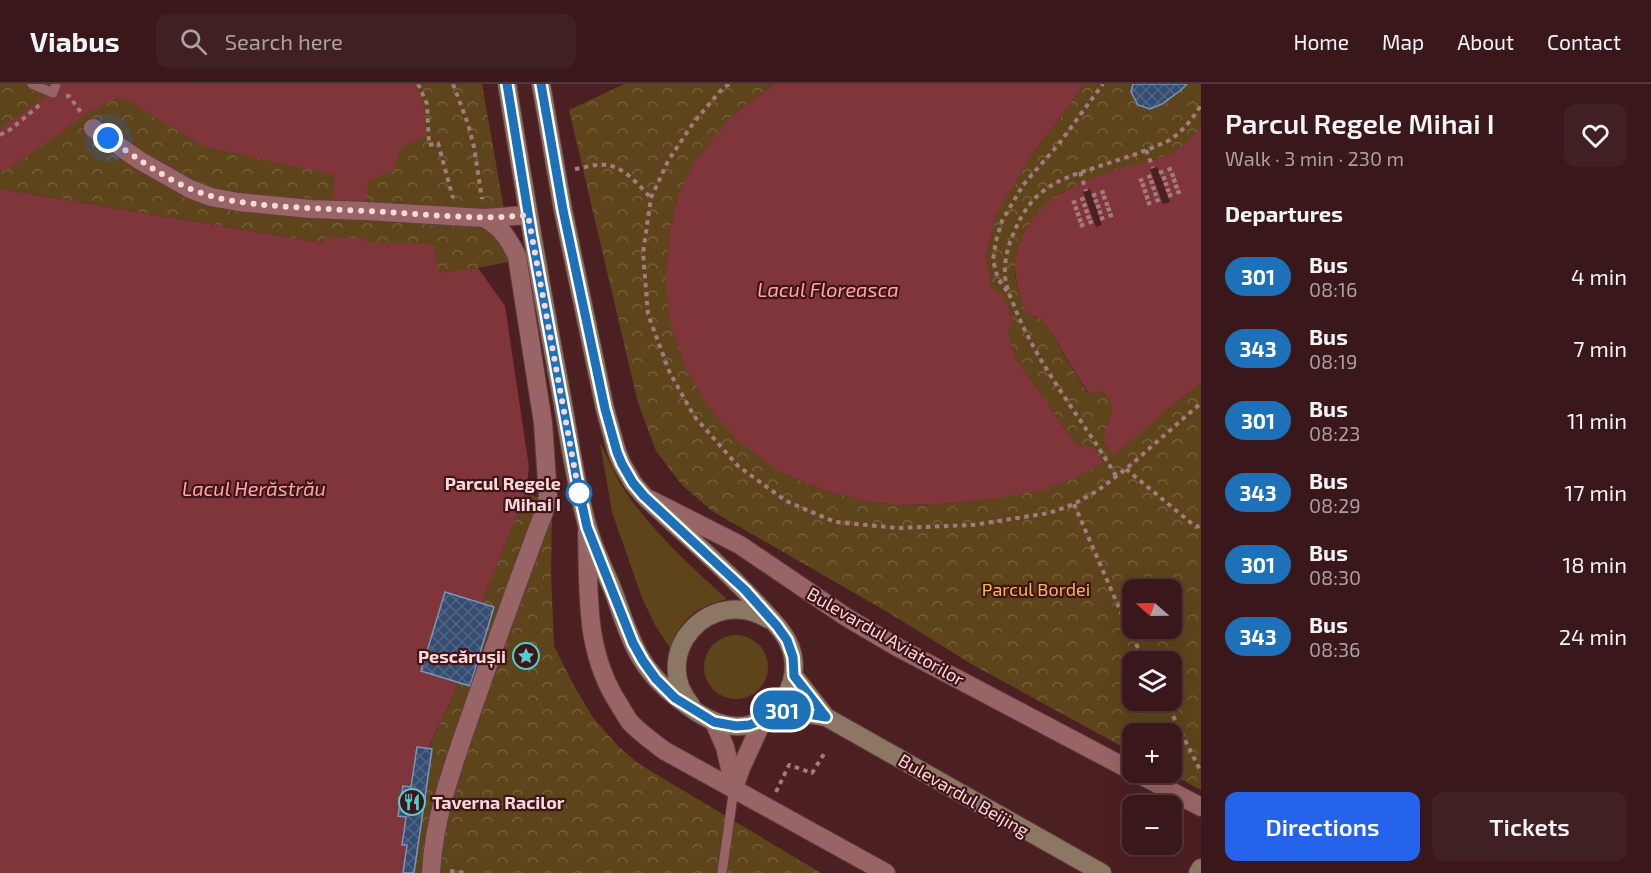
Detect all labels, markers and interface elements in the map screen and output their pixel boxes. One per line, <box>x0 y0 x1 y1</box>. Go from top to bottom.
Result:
search box <box>156 14 576 68</box>
text: Viabus <box>30 24 120 58</box>
icon: search <box>177 25 210 58</box>
text: Search here <box>225 28 343 54</box>
text: Home <box>1293 29 1349 54</box>
text: Map <box>1382 29 1424 54</box>
text: About <box>1457 29 1514 54</box>
text: Contact <box>1547 29 1621 54</box>
button: heart <box>1564 104 1627 167</box>
text: Parcul Regele Mihai I <box>1225 106 1495 140</box>
your location <box>93 123 123 153</box>
text: Walk · 3 min · 230 m <box>1225 146 1404 170</box>
text: Departures <box>1225 200 1343 226</box>
text: Bus <box>1309 251 1348 277</box>
text: 4 min <box>1571 263 1627 289</box>
text: 301 <box>1241 264 1275 289</box>
water label: Lacul Floreasca <box>757 277 899 301</box>
text: 08:16 <box>1309 277 1357 301</box>
text: Bus <box>1309 323 1348 349</box>
text: 7 min <box>1573 335 1627 361</box>
text: 343 <box>1239 336 1277 361</box>
text: 08:19 <box>1309 349 1357 373</box>
text: Bus <box>1309 395 1348 421</box>
text: 11 min <box>1567 407 1627 433</box>
text: 301 <box>1241 408 1275 433</box>
text: 08:23 <box>1309 421 1360 445</box>
text: Bus <box>1309 467 1348 493</box>
place label: Parcul Regele Mihai I <box>445 472 561 515</box>
water label: Lacul Herăstrău <box>182 476 326 500</box>
text: 17 min <box>1565 479 1627 505</box>
marker: Parcul Regele Mihai I <box>566 480 592 506</box>
text: 343 <box>1239 480 1277 505</box>
text: 08:29 <box>1309 493 1361 517</box>
text: Bus <box>1309 539 1348 565</box>
text: 18 min <box>1562 551 1627 577</box>
text: 301 <box>1241 552 1275 577</box>
text: 08:30 <box>1309 565 1361 589</box>
park label: Parcul Bordei <box>982 578 1090 600</box>
north arrow <box>1122 579 1182 639</box>
map controls <box>1122 579 1182 855</box>
street label: Bulevardul Aviatorilor <box>803 582 969 690</box>
text: Bus <box>1309 611 1348 637</box>
text: 24 min <box>1559 623 1627 649</box>
text: 343 <box>1239 624 1277 649</box>
text: 08:36 <box>1309 637 1360 661</box>
place icon: Pescărușii <box>511 641 541 671</box>
place label: Pescărușii <box>418 645 506 669</box>
button: layers <box>1122 651 1182 711</box>
line badge: 301 <box>748 690 816 730</box>
text: 301 <box>765 698 799 723</box>
button: + <box>1122 723 1182 783</box>
street label: Bulevardul Beijing <box>895 749 1033 841</box>
restaurant icon: Taverna Racilor <box>397 787 427 817</box>
place label: Taverna Racilor <box>432 791 565 813</box>
button: Directions <box>1225 792 1420 861</box>
button: Tickets <box>1432 792 1627 861</box>
button: − <box>1122 795 1182 855</box>

